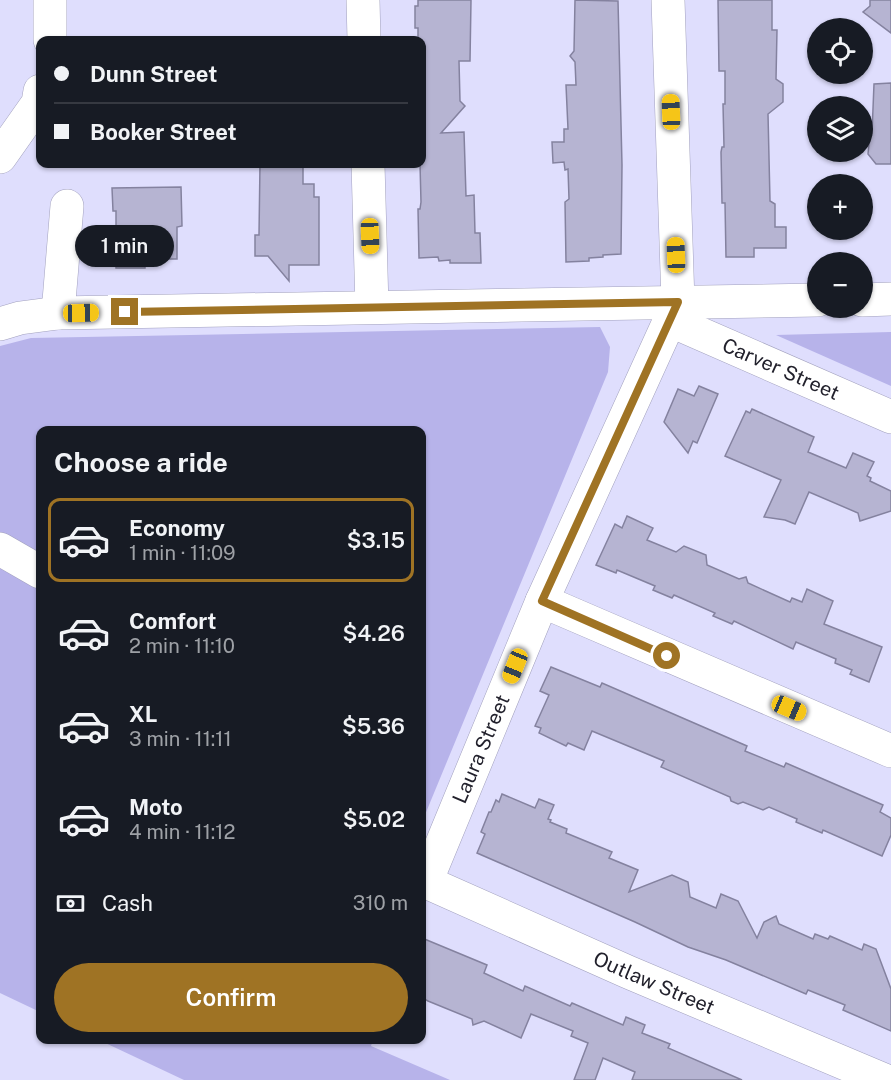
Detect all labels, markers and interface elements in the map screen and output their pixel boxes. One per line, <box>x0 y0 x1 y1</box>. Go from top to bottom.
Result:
map controls <box>807 18 873 318</box>
button: locate <box>807 18 873 84</box>
text: Dunn Street <box>90 61 217 87</box>
car <box>661 94 681 130</box>
button: layers <box>807 96 873 162</box>
text: Booker Street <box>90 119 237 145</box>
button: + <box>807 174 873 240</box>
car <box>360 218 380 254</box>
callout: 1 min <box>76 225 174 267</box>
text: 1 min <box>101 234 148 258</box>
car <box>666 237 686 273</box>
button: − <box>807 252 873 318</box>
route end <box>111 298 138 325</box>
car <box>63 304 99 322</box>
street label: Carver Street <box>719 333 843 405</box>
text: Choose a ride <box>54 446 228 478</box>
icon: car <box>57 513 111 567</box>
text: Economy <box>129 515 225 541</box>
text: $3.15 <box>347 527 405 553</box>
text: 1 min · 11:09 <box>129 541 236 565</box>
icon: car <box>57 606 111 660</box>
text: Comfort <box>129 608 216 634</box>
text: $4.26 <box>342 620 405 646</box>
text: 2 min · 11:10 <box>129 634 235 658</box>
route start <box>653 642 680 669</box>
car <box>500 646 530 686</box>
street label: Laura Street <box>447 691 515 807</box>
car <box>769 693 809 723</box>
icon: car <box>57 699 111 753</box>
text: XL <box>129 701 157 727</box>
text: $5.36 <box>342 713 405 739</box>
text: 3 min · 11:11 <box>129 727 232 751</box>
icon: car <box>57 792 111 846</box>
text: Moto <box>129 794 183 820</box>
text: $5.02 <box>343 806 405 832</box>
text: 4 min · 11:12 <box>129 820 235 844</box>
icon: cash <box>54 887 87 920</box>
text: Cash <box>102 890 153 916</box>
text: 310 m <box>353 891 408 915</box>
street label: Outlaw Street <box>590 946 718 1019</box>
button: Confirm <box>54 963 408 1032</box>

